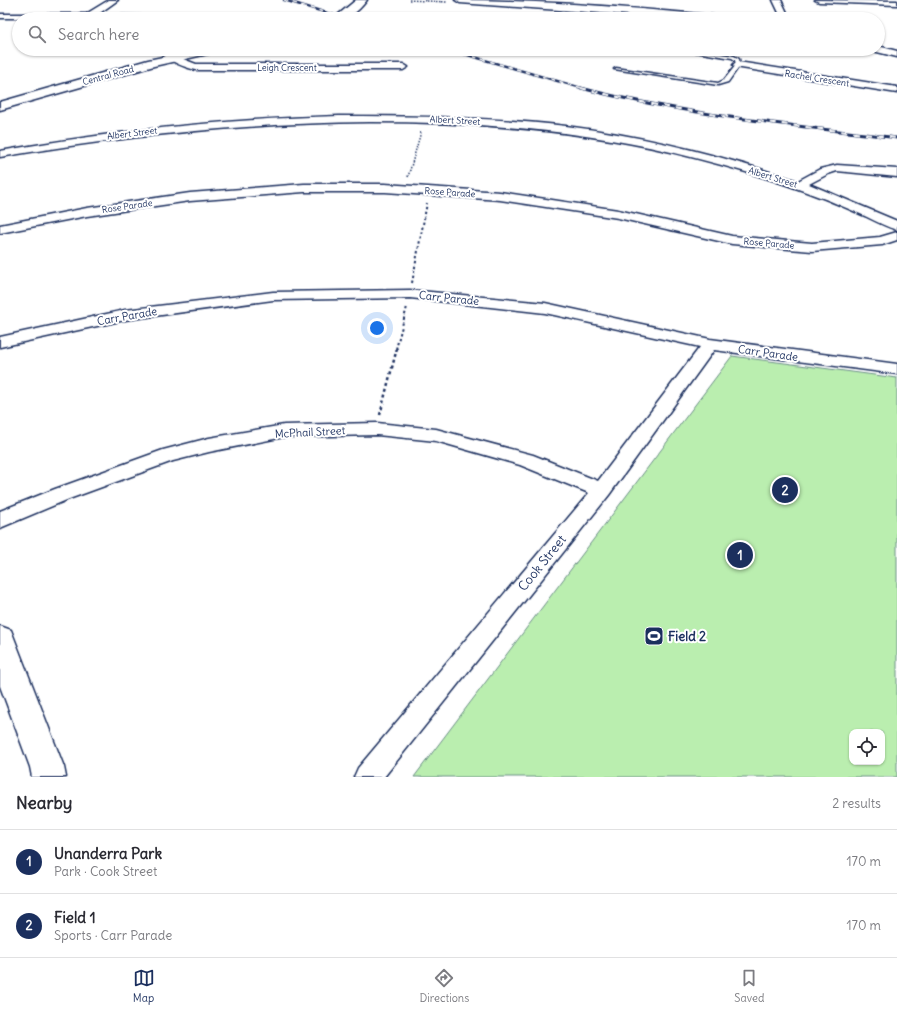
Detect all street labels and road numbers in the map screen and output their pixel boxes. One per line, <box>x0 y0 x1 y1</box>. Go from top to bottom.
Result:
street label: Leigh Crescent <box>257 62 317 73</box>
street label: Central Road <box>81 63 135 87</box>
street label: Rachel Crescent <box>784 67 850 89</box>
street label: Albert Street <box>430 113 480 127</box>
street label: Albert Street <box>106 124 158 142</box>
street label: Albert Street <box>747 164 799 190</box>
street label: Rose Parade <box>424 185 476 199</box>
street label: Rose Parade <box>101 197 153 215</box>
street label: Rose Parade <box>743 235 795 251</box>
street label: Carr Parade <box>418 288 480 308</box>
street label: Carr Parade <box>96 304 158 328</box>
street label: Carr Parade <box>737 342 799 364</box>
street label: McPhail Street <box>274 423 346 441</box>
street label: Cook Street <box>514 531 570 595</box>

